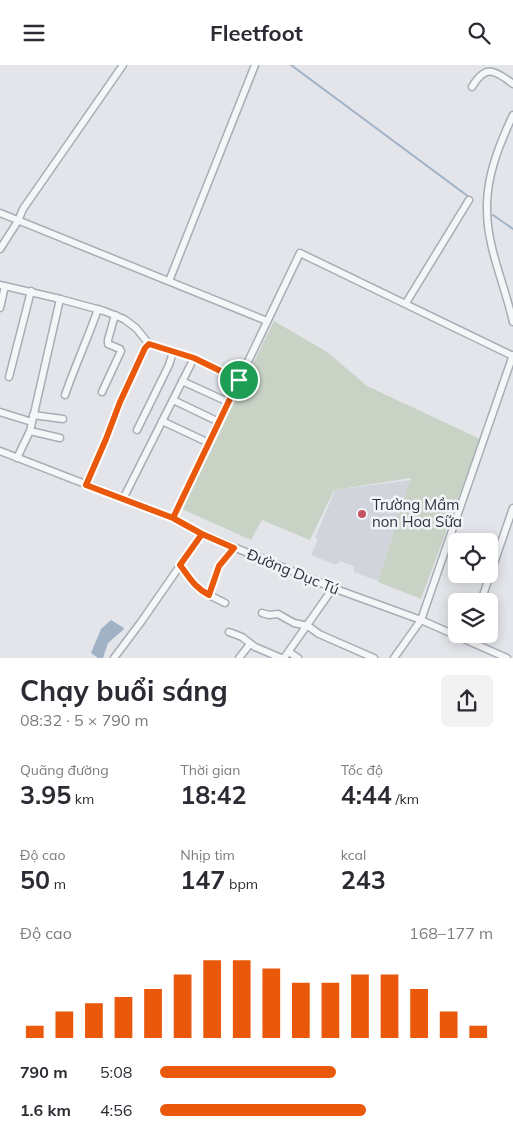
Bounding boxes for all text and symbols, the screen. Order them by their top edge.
icon: menu [20,19,48,47]
text: Fleetfoot [210,19,303,47]
icon: search [465,19,493,47]
pin [218,359,260,401]
icon: arrive [225,366,253,394]
place label: Trường Mầm non Hoa Sữa [372,495,462,531]
marker: Trường Mầm non Hoa Sữa [356,508,368,520]
map controls [448,533,498,643]
button: locate [448,533,498,583]
street label: Đường Dục Tú [244,544,342,599]
button: layers [448,593,498,643]
text: Chạy buổi sáng [20,673,228,708]
button: share [441,675,493,727]
text: 08:32 · 5 × 790 m [20,710,149,730]
text: Quãng đường [20,761,109,779]
text: Thời gian [180,761,240,779]
text: Tốc độ [341,761,383,779]
text: 3.95 [20,779,71,810]
text: 18:42 [180,779,247,810]
text: 4:44 [341,779,392,810]
text: km [71,790,94,808]
text: /km [392,790,419,808]
text: Độ cao [20,846,65,864]
text: Nhịp tim [180,846,235,864]
text: kcal [341,846,366,864]
text: 50 [20,864,50,895]
text: 147 [180,864,225,895]
text: 243 [341,864,386,895]
text: m [50,875,66,893]
text: bpm [225,875,258,893]
text: Độ cao [20,923,72,943]
text: 168–177 m [409,923,493,943]
text: 790 m [20,1062,68,1082]
text: 5:08 [100,1062,132,1082]
text: 1.6 km [20,1100,71,1120]
text: 4:56 [100,1100,132,1120]

